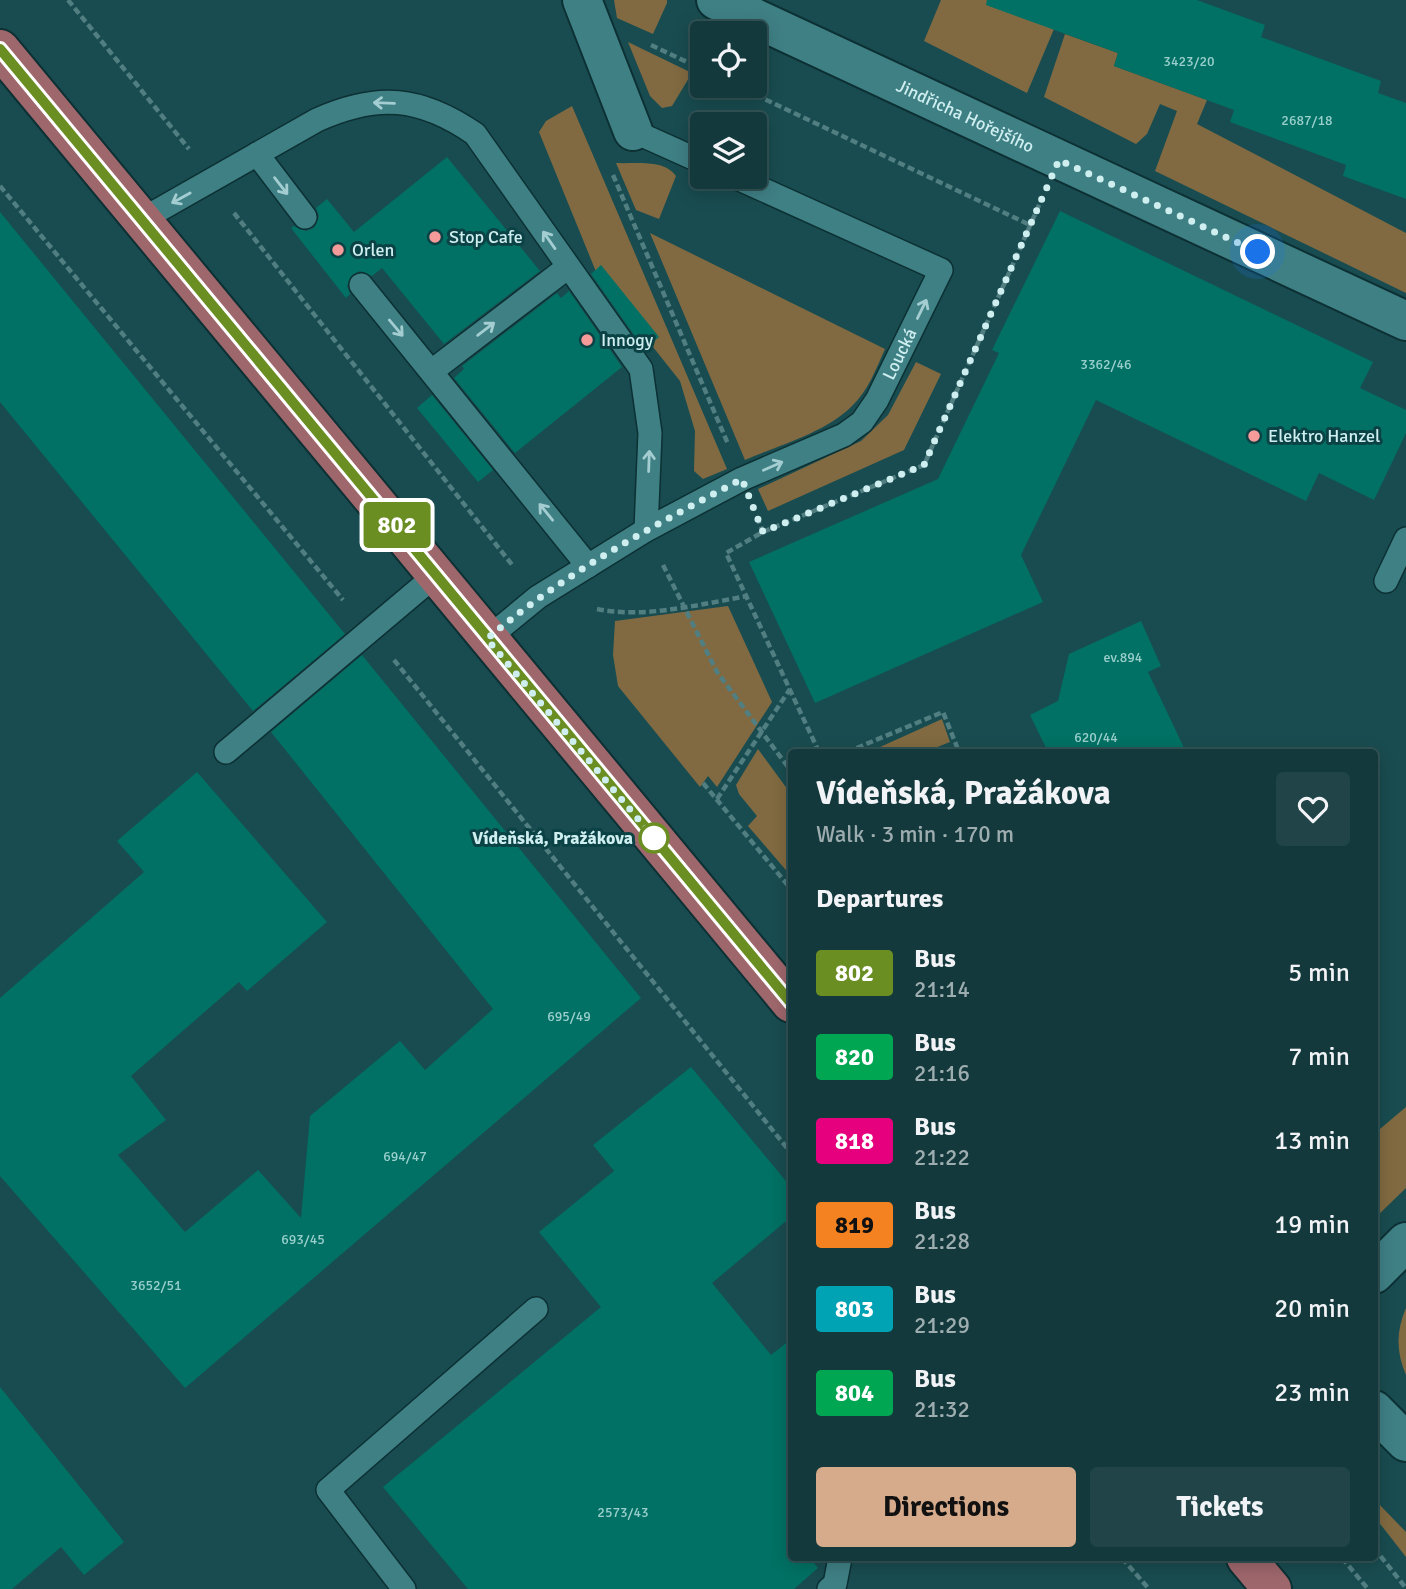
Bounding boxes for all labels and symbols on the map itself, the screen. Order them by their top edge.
house number: 3423/20 [1163,53,1215,70]
street label: Jindřicha Hořejšího [893,75,1038,157]
one-way arrow [373,97,396,110]
house number: 2687/18 [1281,112,1333,129]
one-way arrow [274,176,289,194]
one-way arrow [171,191,191,205]
place label: Stop Cafe [449,226,523,248]
marker: Stop Cafe [427,229,443,245]
one-way arrow [542,231,556,250]
your location [1240,234,1275,269]
place label: Orlen [352,239,394,261]
marker: Orlen [330,242,346,258]
one-way arrow [915,299,929,320]
one-way arrow [388,319,404,337]
one-way arrow [476,322,495,337]
street label: Loucká [878,325,922,383]
place label: Innogy [601,329,654,351]
marker: Innogy [579,332,595,348]
house number: 3362/46 [1080,356,1132,373]
place label: Elektro Hanzel [1268,425,1380,447]
marker: Elektro Hanzel [1246,428,1262,444]
one-way arrow [642,450,656,473]
one-way arrow [762,459,783,472]
line badge: 802 [357,502,437,548]
one-way arrow [538,504,553,522]
house number: ev.894 [1104,649,1143,666]
house number: 620/44 [1074,729,1118,746]
marker: Vídeňská, Pražákova [639,823,669,853]
place label: Vídeňská, Pražákova [472,827,633,849]
house number: 695/49 [547,1008,591,1025]
house number: 694/47 [383,1148,427,1165]
house number: 693/45 [281,1231,325,1248]
house number: 3652/51 [130,1277,182,1294]
house number: 2573/43 [597,1504,649,1521]

